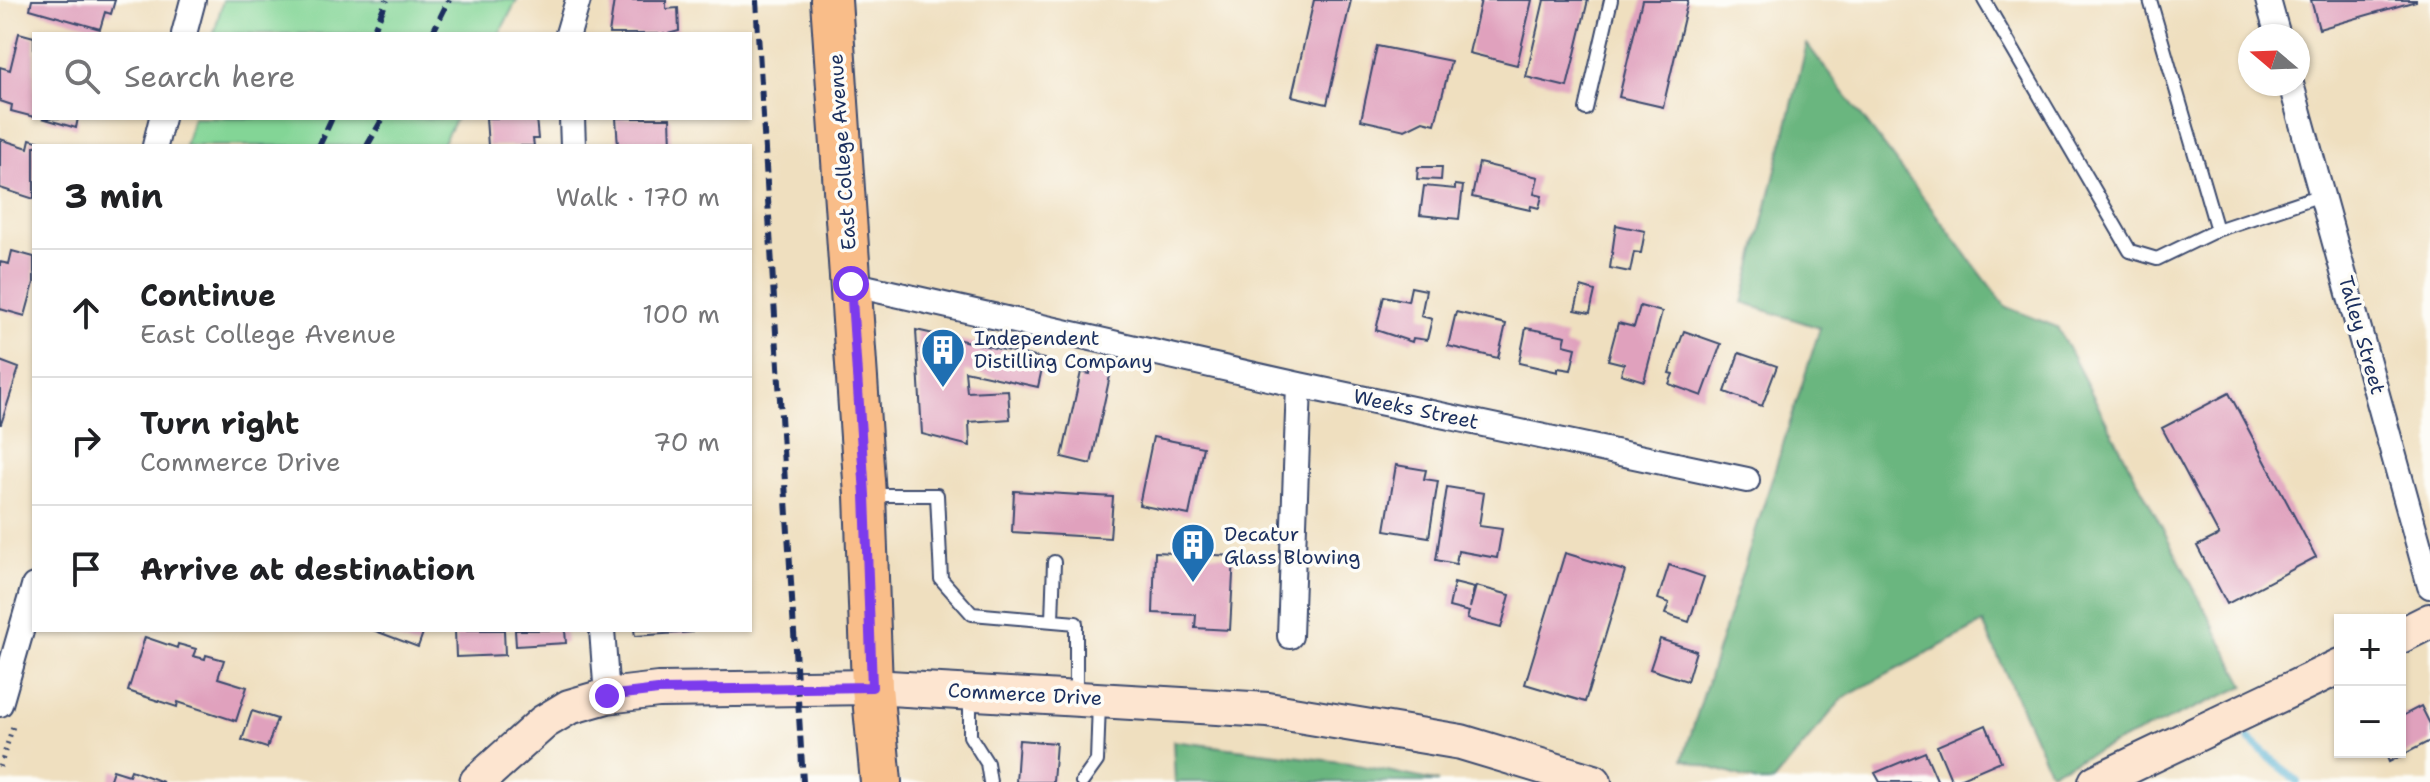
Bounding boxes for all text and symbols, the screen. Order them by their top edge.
north arrow [2238,24,2310,96]
search box [32,32,752,120]
street label: East College Avenue [822,53,862,251]
icon: search [60,54,104,98]
text: Search here [124,56,295,97]
text: 3 min [64,173,163,219]
text: Walk · 170 m [556,179,720,214]
route start [833,266,869,302]
street label: Talley Street [2333,273,2391,397]
text: Continue [140,275,276,316]
icon: ahead [64,291,108,335]
text: 100 m [642,296,720,331]
text: East College Avenue [140,316,396,351]
place label: Independent Distilling Company [974,325,1153,374]
building icon: Independent Distilling Company [919,326,967,389]
street label: Weeks Street [1351,383,1481,435]
text: Turn right [140,403,299,444]
icon: right [64,419,108,463]
text: 70 m [653,424,720,459]
text: Commerce Drive [140,444,341,479]
building icon: Decatur Glass Blowing [1169,521,1217,584]
place label: Decatur Glass Blowing [1224,521,1361,570]
icon: arrive [64,547,108,591]
text: Arrive at destination [140,549,475,590]
map controls [2334,614,2406,758]
button: + [2334,614,2406,686]
street label: Commerce Drive [947,677,1103,711]
route end [589,678,625,714]
button: − [2334,686,2406,758]

